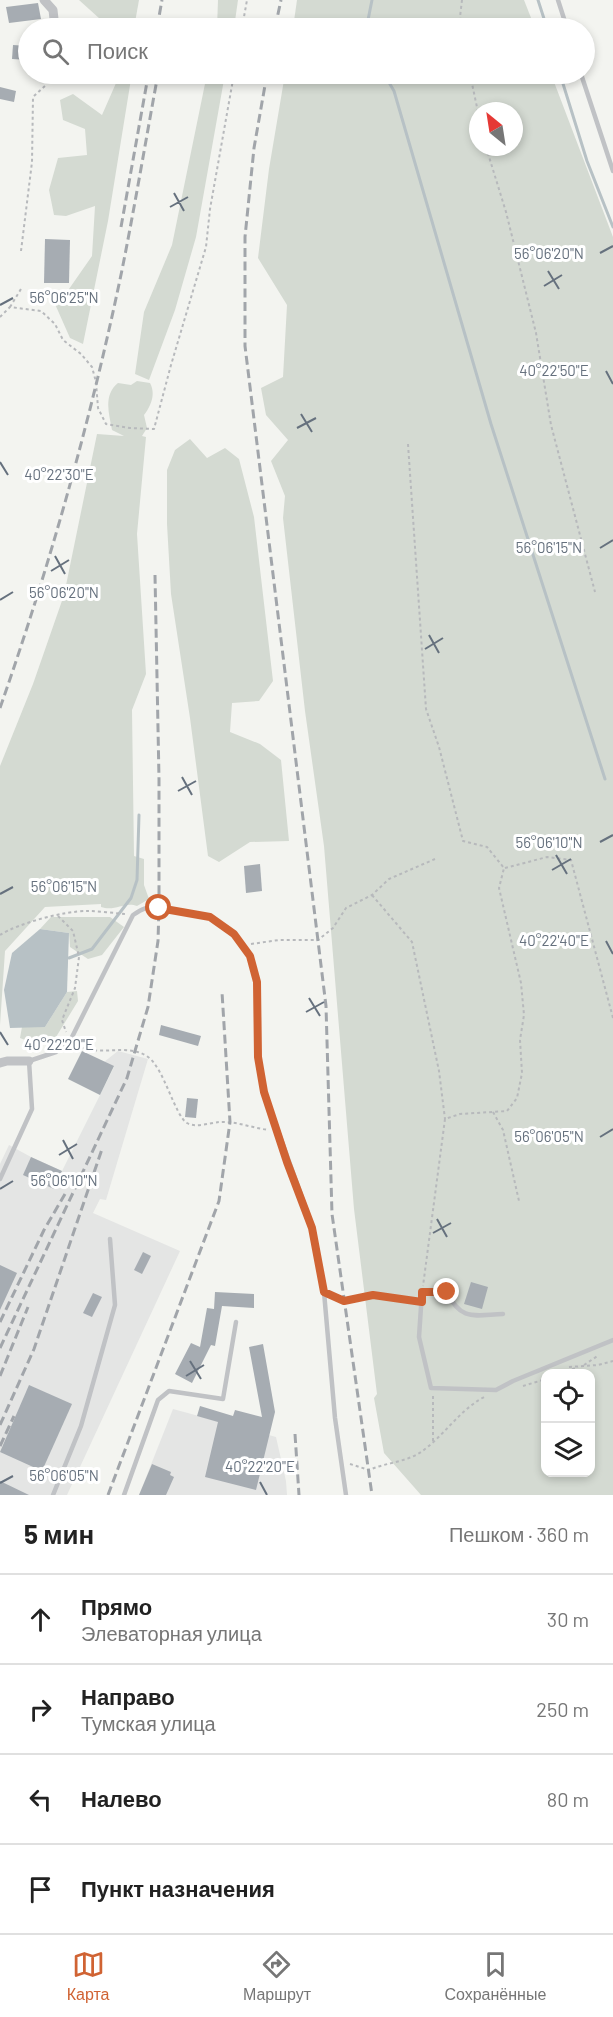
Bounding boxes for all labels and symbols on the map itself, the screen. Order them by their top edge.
north arrow [469,102,523,156]
text: 56°06'20"N [514,244,584,262]
text: 56°06'25"N [29,288,99,306]
text: 40°22'50"E [519,361,589,379]
text: 40°22'30"E [24,465,94,483]
text: 56°06'15"N [516,538,582,556]
text: 56°06'20"N [29,583,99,601]
text: 56°06'10"N [515,833,583,851]
text: 56°06'15"N [31,877,97,895]
route start [145,894,171,920]
text: 40°22'40"E [519,931,589,949]
text: 40°22'20"E [24,1035,94,1053]
text: 56°06'05"N [514,1127,584,1145]
text: 56°06'10"N [30,1171,98,1189]
route end [433,1278,459,1304]
text: 40°22'20"E [225,1457,295,1475]
text: 56°06'05"N [29,1466,99,1484]

